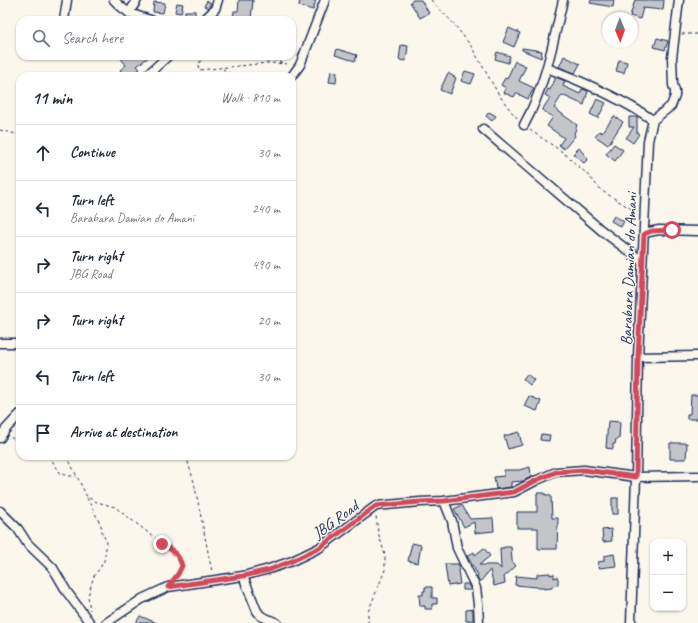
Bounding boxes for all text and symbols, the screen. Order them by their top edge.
north arrow [602,12,638,48]
search box [16,16,296,60]
icon: search [30,27,52,49]
text: Search here [62,29,123,48]
text: 11 min [32,88,72,109]
text: Walk · 810 m [221,90,280,106]
icon: ahead [32,142,54,164]
text: Continue [70,143,115,162]
text: 30 m [258,145,280,161]
street label: Barabara Damian do Amani [616,190,642,346]
text: Turn left [70,191,113,210]
icon: left [32,198,54,220]
text: 240 m [252,201,280,217]
text: Barabara Damian do Amani [70,210,194,226]
route start [663,221,681,239]
text: Turn right [70,247,123,266]
icon: right [32,254,54,276]
text: 490 m [252,257,280,273]
text: JBG Road [70,266,112,282]
icon: right [32,310,54,332]
text: Turn right [70,311,123,330]
text: 20 m [258,313,280,329]
icon: left [32,366,54,388]
text: Turn left [70,367,113,386]
text: 30 m [258,369,280,385]
icon: arrive [32,422,54,444]
text: Arrive at destination [70,423,177,442]
street label: JBG Road [308,495,365,544]
route end [153,535,171,553]
map controls [650,539,686,611]
button: + [650,539,686,575]
button: − [650,575,686,611]

